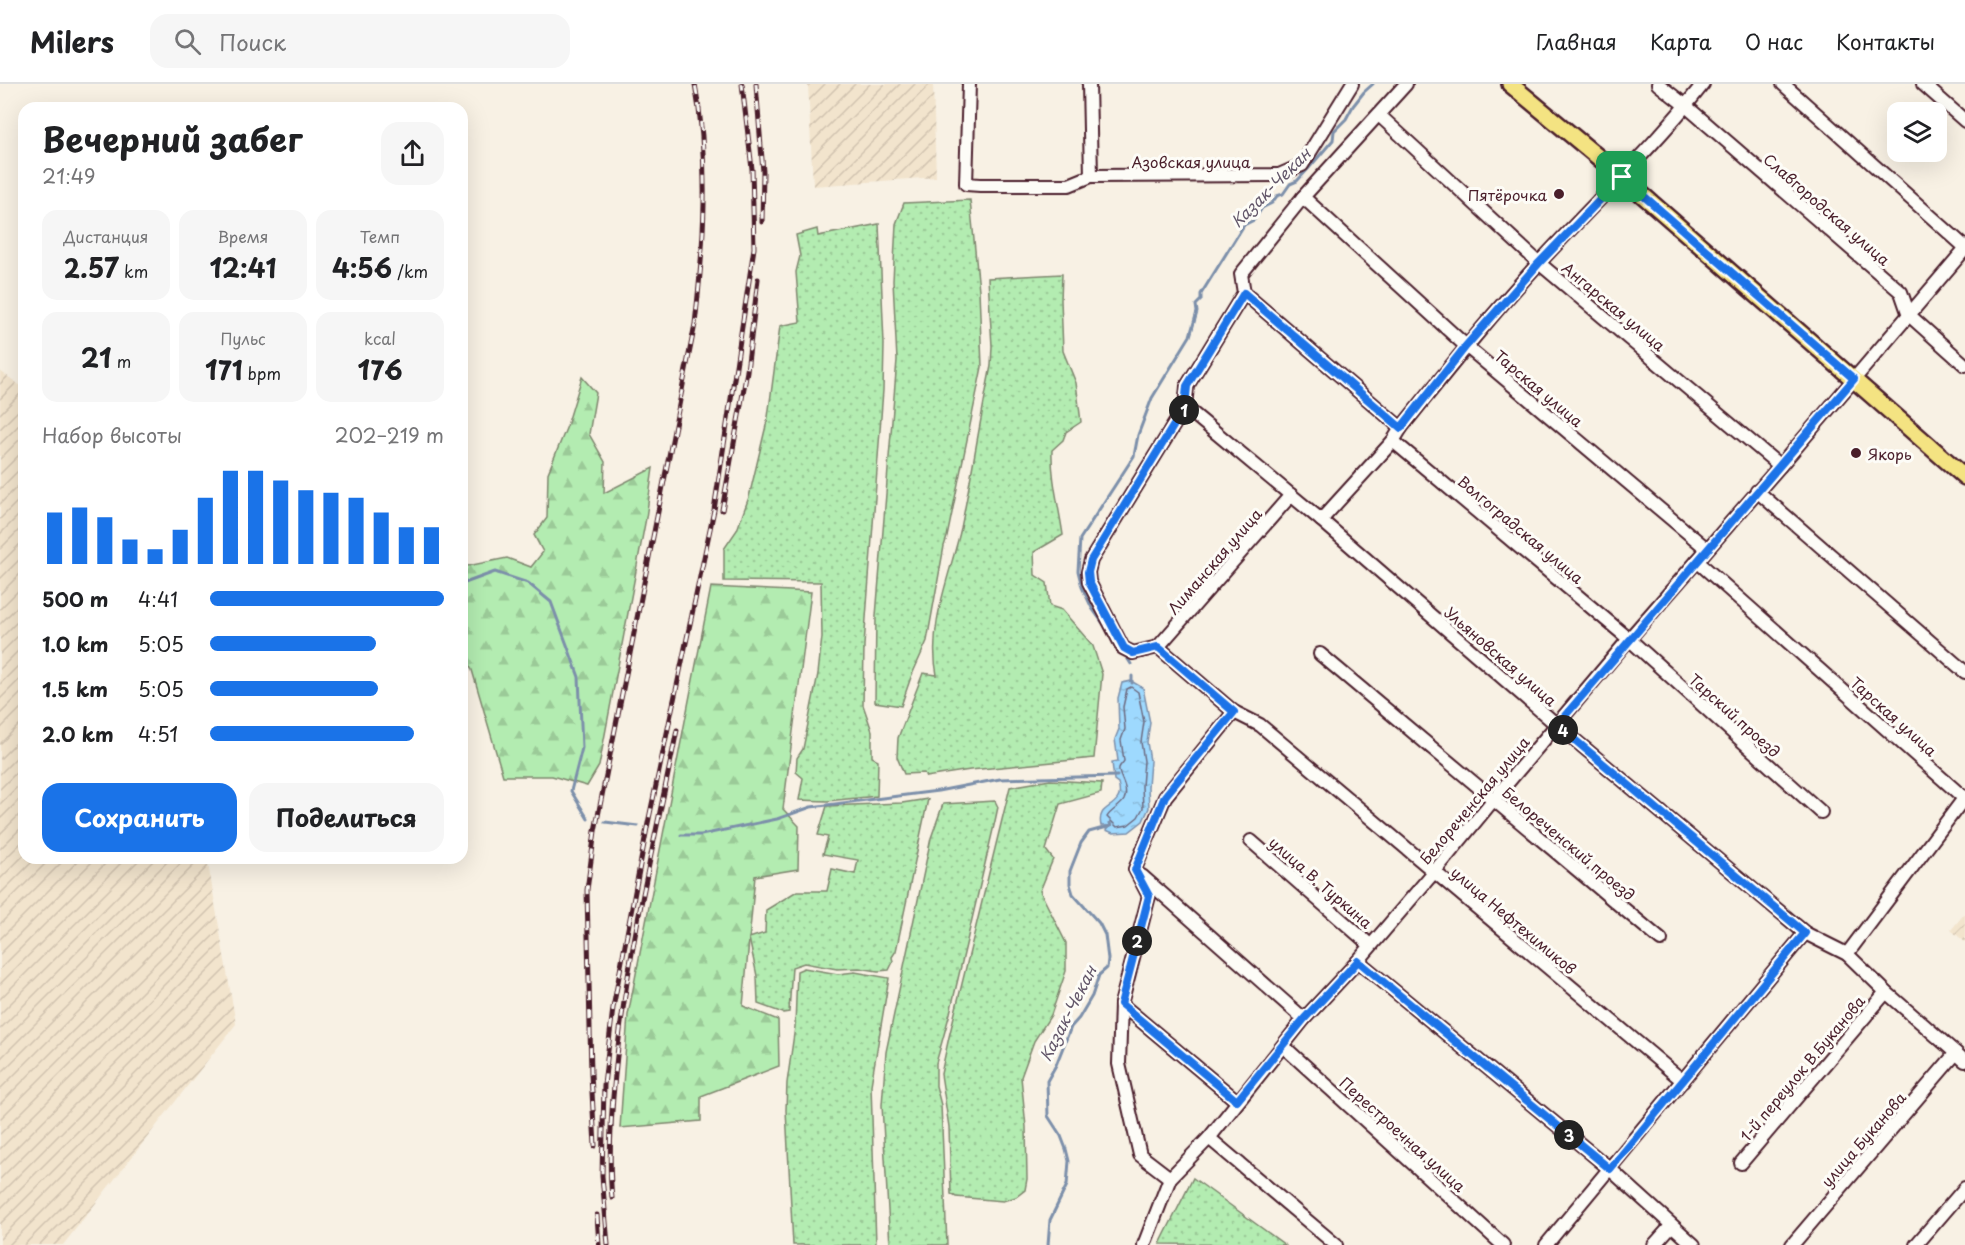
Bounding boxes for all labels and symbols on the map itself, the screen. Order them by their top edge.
water label: Казак-Чекан [1225,141,1316,232]
street label: Славгородская улица [1759,147,1896,271]
street label: Азовская улица [1132,150,1251,173]
pin [1596,151,1647,202]
place label: Пятёрочка [1468,183,1548,206]
marker: Пятёрочка [1552,187,1566,201]
street label: Ангарская улица [1557,256,1671,356]
street label: Тарская улица [1490,344,1589,432]
pin: 1 [1169,395,1199,425]
place label: Якорь [1868,442,1912,465]
marker: Якорь [1849,446,1863,460]
street label: Волгоградская улица [1453,469,1589,589]
street label: Лиманская улица [1161,502,1267,619]
street label: Ульяновская улица [1440,601,1563,712]
street label: Тарский проезд [1684,668,1786,762]
street label: Тарская улица [1846,671,1943,762]
pin: 4 [1548,715,1578,745]
street label: Белореченская улица [1414,731,1535,869]
street label: Белореченский проезд [1498,780,1640,906]
street label: улица В. Туркина [1264,831,1378,934]
street label: улица Нефтехимиков [1446,861,1582,980]
pin: 2 [1122,926,1152,956]
water label: Казак-Чекан [1033,960,1102,1065]
street label: 1-й переулок В.Буканова [1734,990,1870,1146]
street label: Перестроечная улица [1335,1071,1471,1197]
street label: улица Буканова [1815,1086,1911,1192]
pin: 3 [1554,1120,1584,1150]

